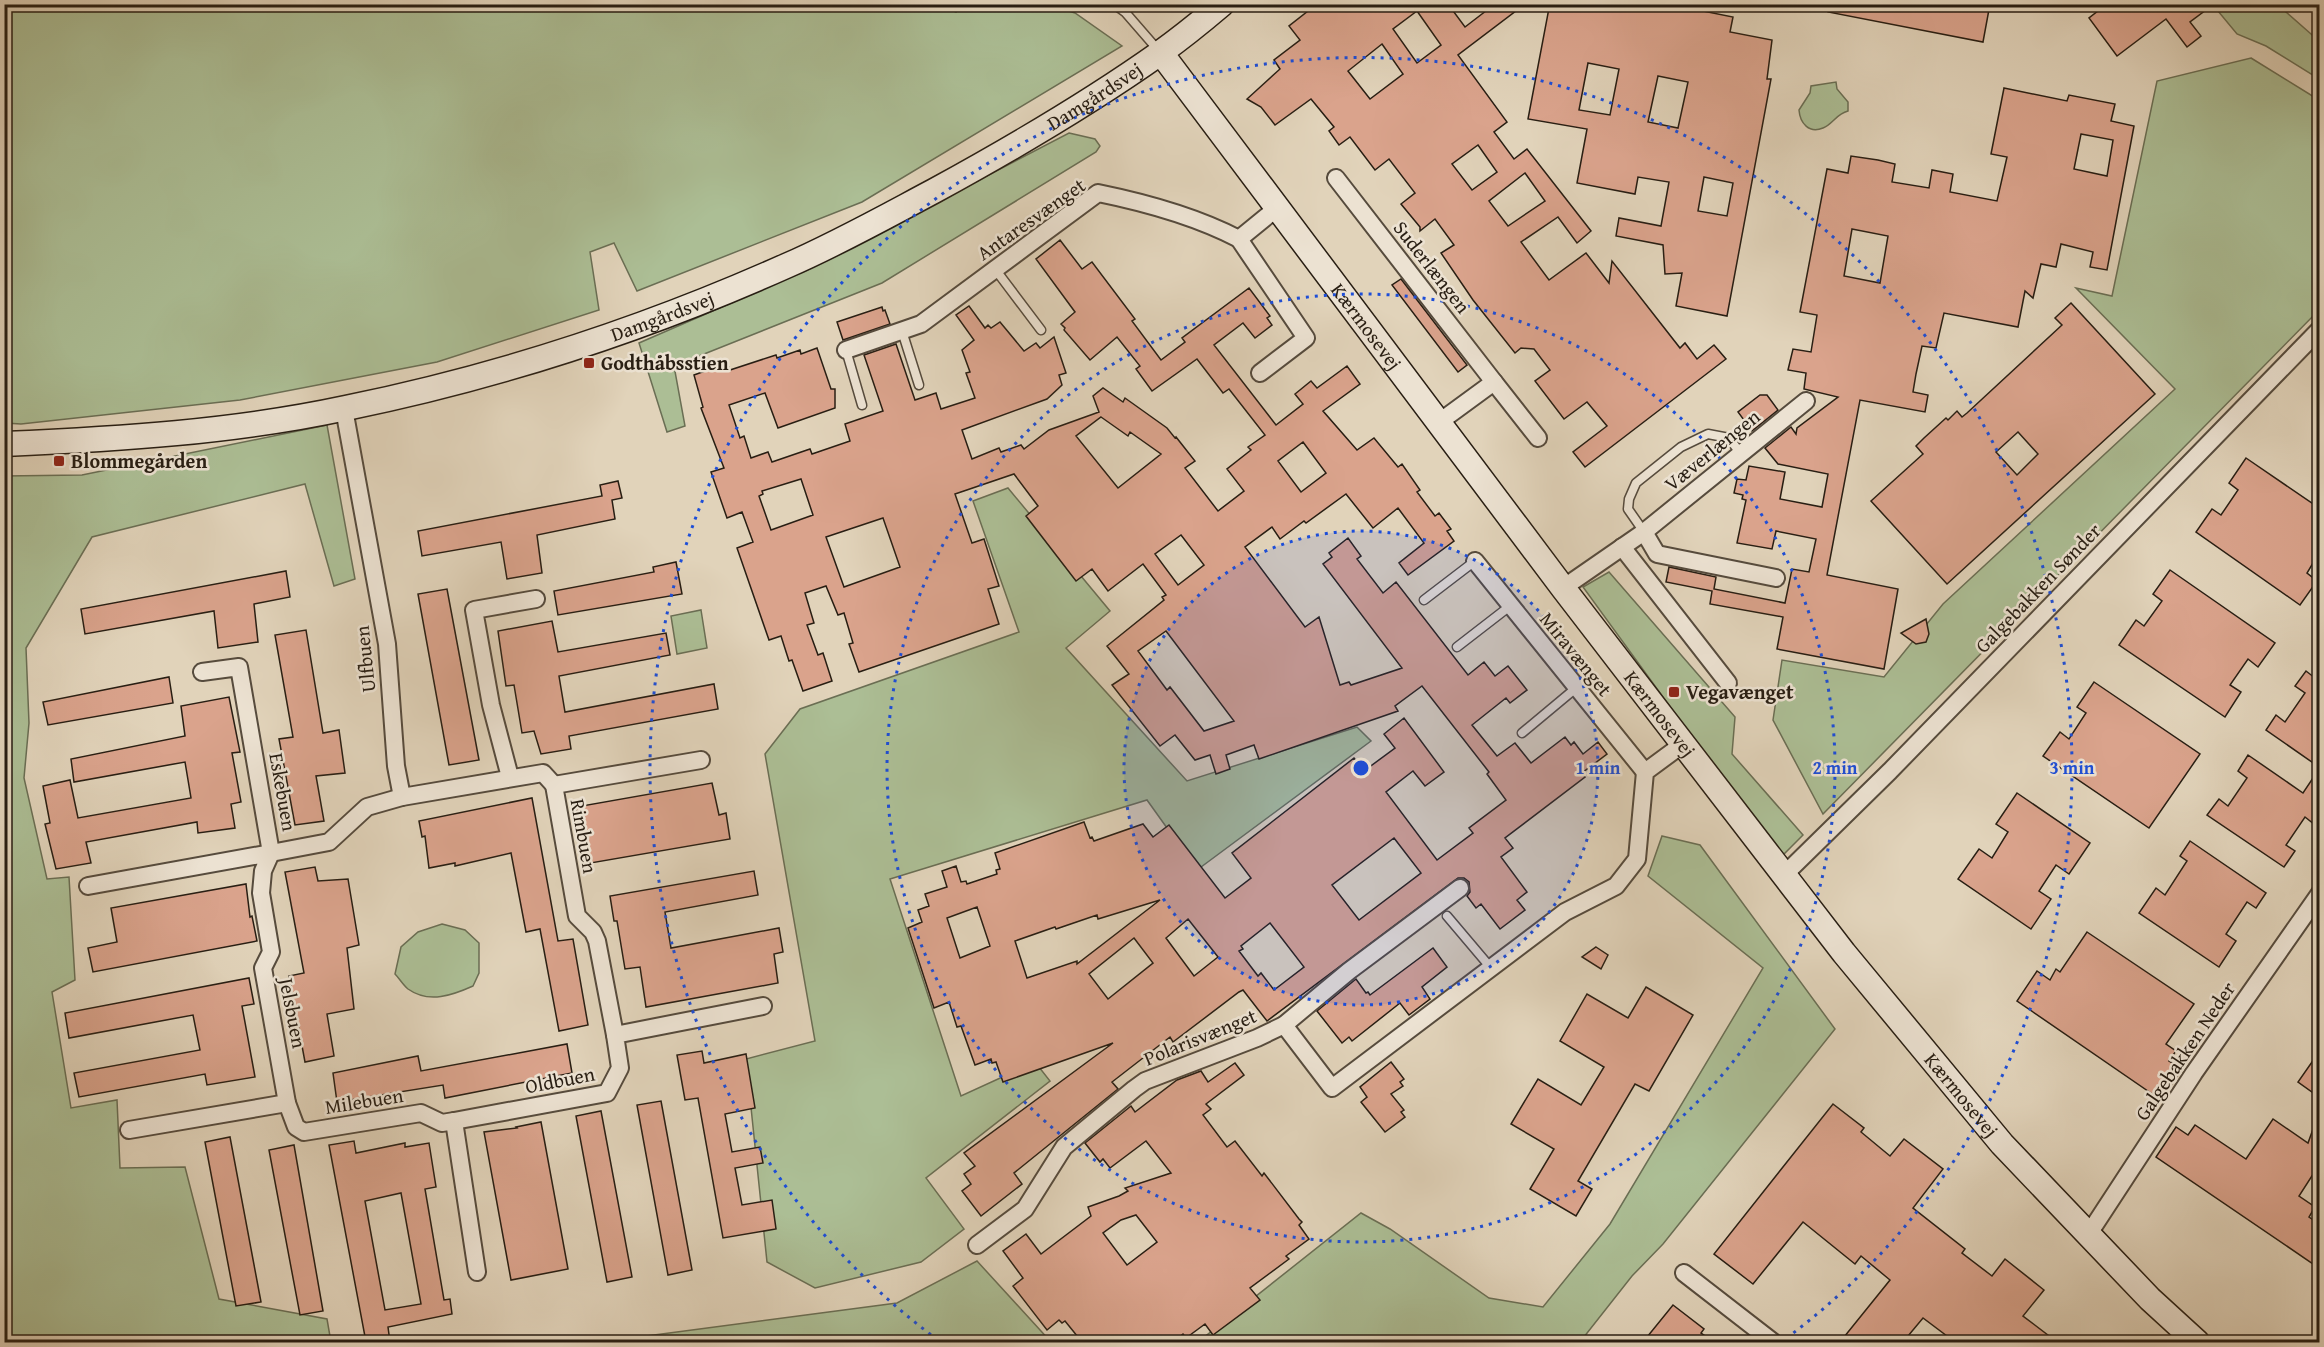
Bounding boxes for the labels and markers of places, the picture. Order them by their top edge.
place label: Godthåbsstien [601,348,729,377]
marker: Godthåbsstien [582,356,596,370]
place label: Blommegården [71,446,207,475]
marker: Blommegården [52,454,66,468]
place label: Vegavænget [1686,677,1794,706]
marker: Vegavænget [1667,685,1681,699]
centre of rings [1351,758,1371,778]

